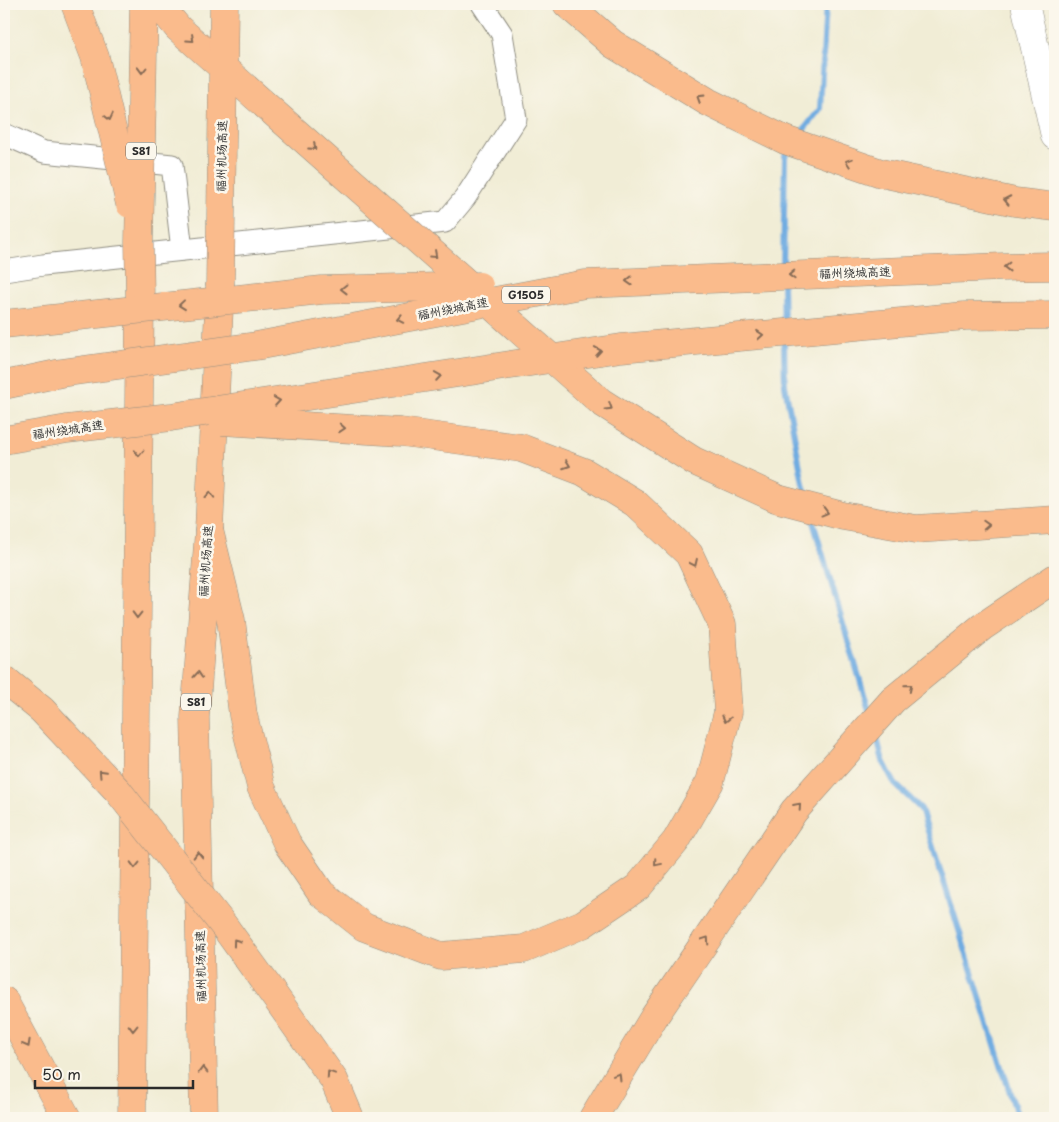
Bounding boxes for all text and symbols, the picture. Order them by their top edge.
one-way arrow [186,33,195,42]
one-way arrow [137,66,147,74]
one-way arrow [697,95,706,104]
one-way arrow [103,113,114,122]
street label: 福州机场高速 [211,120,231,192]
one-way arrow [307,141,316,150]
road number: S81 [126,142,156,160]
one-way arrow [845,158,854,168]
one-way arrow [1003,195,1011,206]
one-way arrow [429,249,438,258]
street label: 福州绕城高速 [819,262,891,282]
one-way arrow [1002,262,1010,272]
one-way arrow [787,270,795,280]
one-way arrow [625,276,633,287]
one-way arrow [340,284,348,294]
road number: G1505 [502,286,550,304]
street label: 福州绕城高速 [416,292,490,324]
one-way arrow [178,299,186,310]
one-way arrow [396,313,405,324]
one-way arrow [756,330,764,341]
one-way arrow [594,347,603,357]
one-way arrow [433,372,442,382]
one-way arrow [273,396,281,407]
one-way arrow [604,401,613,411]
street label: 福州绕城高速 [31,415,105,443]
one-way arrow [338,423,346,434]
one-way arrow [134,450,144,457]
one-way arrow [562,459,571,469]
one-way arrow [205,491,216,499]
one-way arrow [821,506,830,517]
one-way arrow [982,520,990,531]
street label: 福州机场高速 [194,524,216,597]
one-way arrow [687,558,698,567]
one-way arrow [132,612,142,620]
one-way arrow [192,670,203,678]
one-way arrow [903,685,912,693]
road number: S81 [181,694,211,710]
one-way arrow [721,714,732,723]
one-way arrow [99,770,108,779]
one-way arrow [793,803,801,812]
one-way arrow [193,850,203,858]
one-way arrow [654,858,663,867]
one-way arrow [129,862,140,870]
street label: 福州机场高速 [190,930,210,1002]
one-way arrow [700,936,710,945]
one-way arrow [233,939,241,948]
one-way arrow [128,1024,138,1032]
one-way arrow [21,1038,31,1047]
scale bar [35,1057,192,1089]
text: 50 m [42,1062,81,1085]
one-way arrow [198,1065,208,1073]
one-way arrow [326,1070,336,1079]
one-way arrow [612,1073,622,1082]

